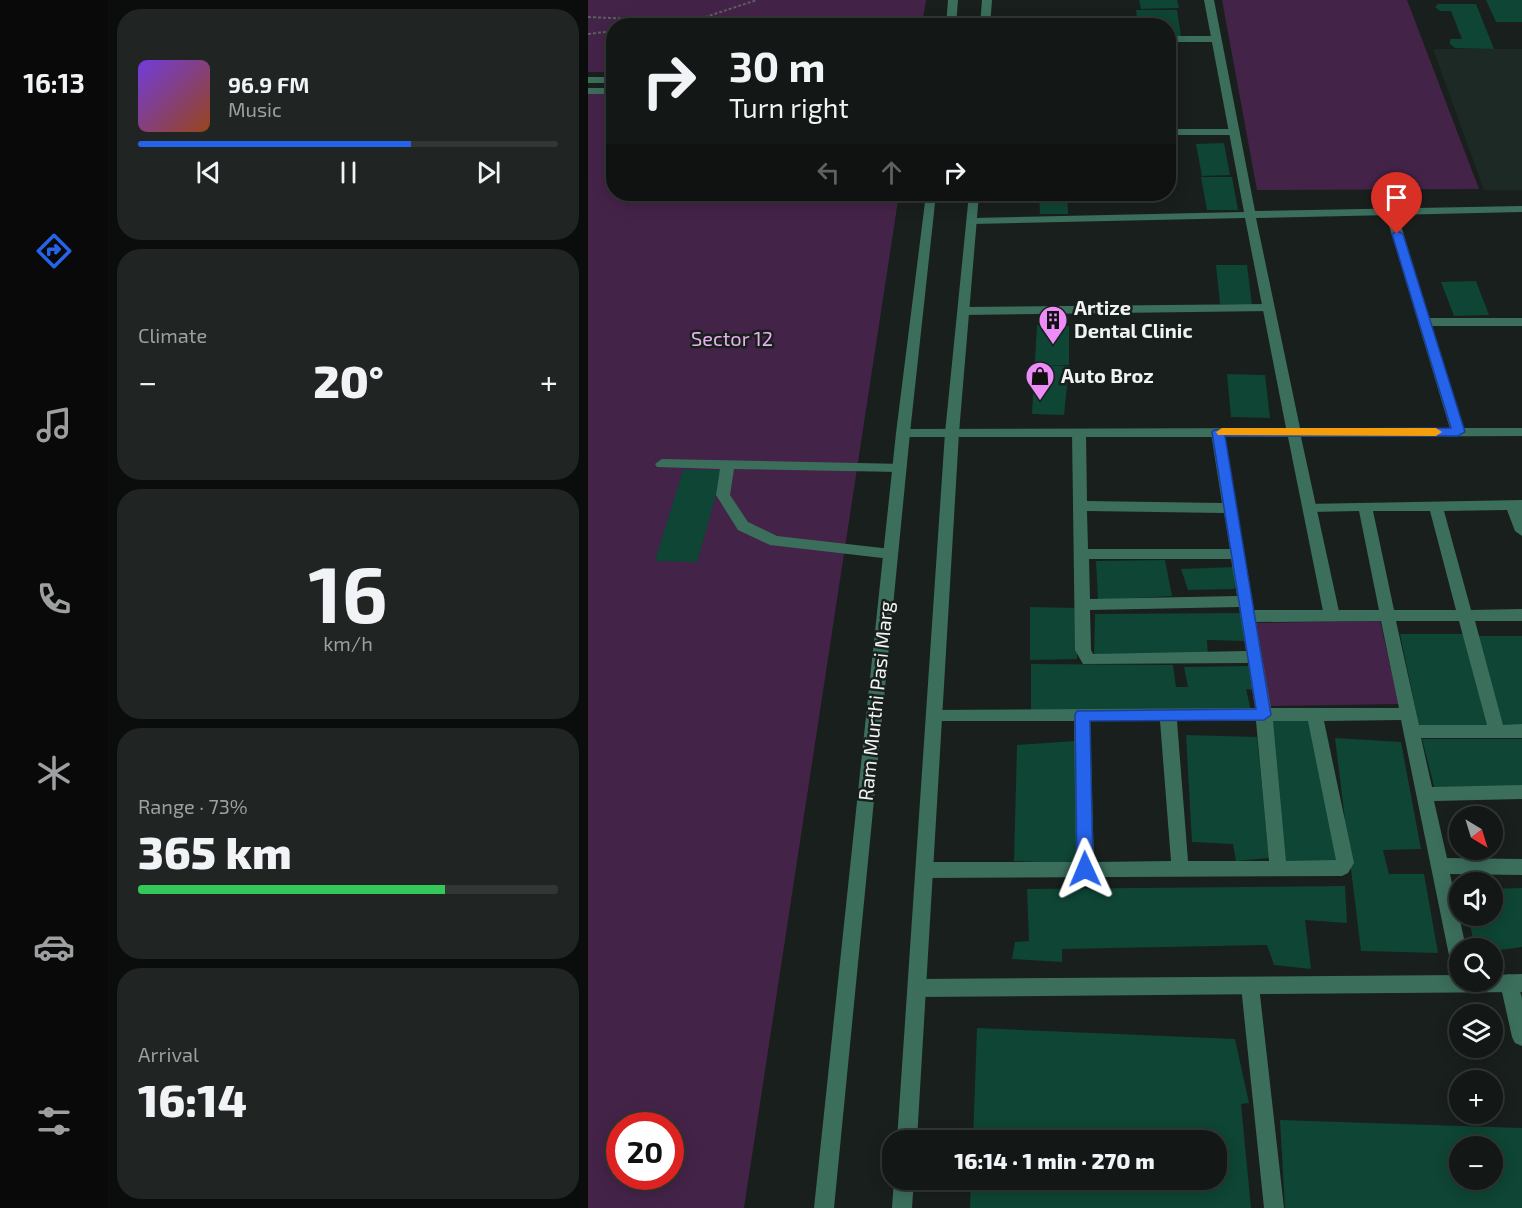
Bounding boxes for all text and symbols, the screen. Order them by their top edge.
text: 30 m [729,40,825,90]
icon: right [630,42,708,120]
text: 16:13 [23,66,85,98]
text: 96.9 FM [228,71,309,97]
text: Turn right [729,91,849,123]
text: Music [228,97,282,121]
icon: previous [192,156,225,189]
icon: pause [332,156,365,189]
icon: next [472,156,505,189]
icon: left [812,156,845,189]
icon: ahead [875,156,908,189]
icon: right [938,156,971,189]
pin [1371,172,1422,234]
icon: arrive [1380,181,1413,214]
icon: directions [33,230,75,272]
place label: Artize Dental Clinic [1074,295,1193,342]
building icon: Artize Dental Clinic [1037,304,1069,346]
text: Climate [138,323,207,347]
park label: Sector 12 [691,326,773,350]
text: 20° [313,353,384,407]
shop icon: Auto Broz [1024,360,1056,402]
text: − [138,361,157,401]
text: + [540,361,558,401]
place label: Auto Broz [1061,363,1154,387]
icon: music [33,404,75,446]
text: 16 [308,545,388,639]
icon: phone [33,578,75,620]
street label: Ram Murthi Pasi Marg [853,600,897,802]
text: km/h [323,631,373,655]
icon: climate [33,752,75,794]
text: Range · 73% [138,794,248,818]
north arrow [1449,806,1503,860]
map controls [1449,806,1503,1190]
text: 365 km [138,824,292,878]
position arrow [1053,837,1117,901]
button: sound [1449,872,1503,926]
icon: car [33,926,75,968]
button: search [1449,938,1503,992]
button: layers [1449,1004,1503,1058]
text: Arrival [138,1042,199,1066]
button: + [1449,1070,1503,1124]
text: 16:14 [138,1072,247,1126]
icon: filters [33,1100,75,1142]
speed limit sign: 20 [606,1112,684,1190]
button: − [1449,1136,1503,1190]
text: 16:14 · 1 min · 270 m [954,1147,1155,1173]

